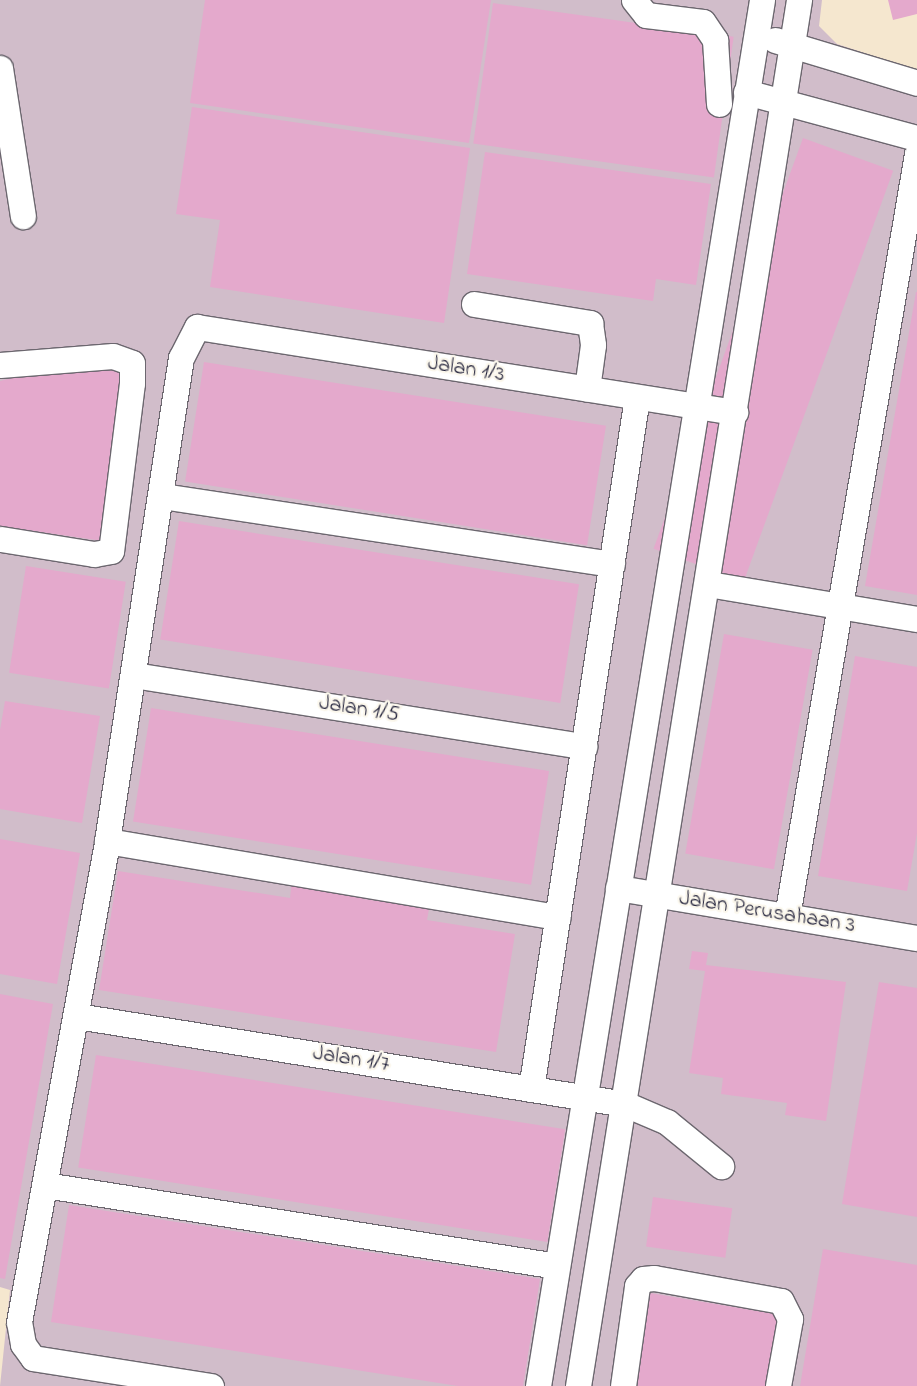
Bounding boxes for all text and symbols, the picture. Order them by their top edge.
street label: Jalan 1/3 [426,351,506,389]
street label: Jalan 1/5 [317,691,401,729]
street label: Jalan Perusahaan 3 [677,886,857,940]
street label: Jalan 1/7 [311,1041,391,1079]

